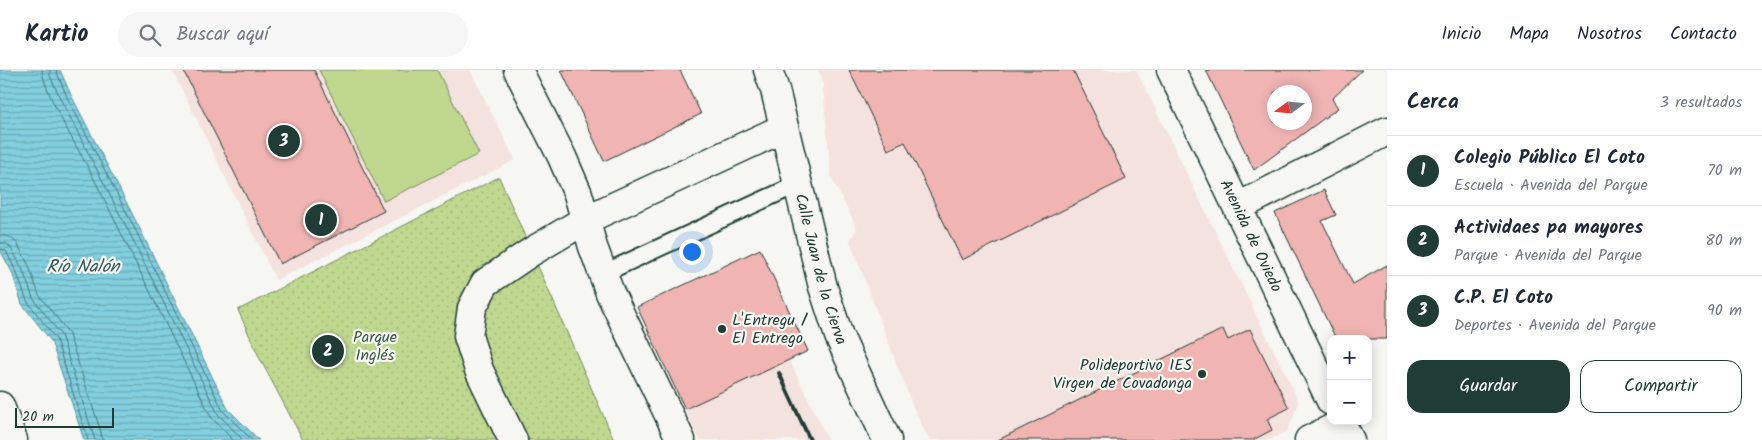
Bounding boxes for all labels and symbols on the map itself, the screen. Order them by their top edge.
north arrow [1267,85,1312,130]
pin: 3 [268,122,300,160]
street label: Avenida de Oviedo [1213,175,1289,296]
street label: Calle Juan de la Cierva [788,191,854,349]
pin: 1 [305,201,337,239]
your location [679,239,705,265]
water label: Río Nalón [47,253,121,282]
place label: L'Entregu / El Entrego [732,308,808,351]
marker: L'Entregu / El Entrego [716,323,728,335]
park label: Parque Inglés [353,325,397,368]
pin: 2 [312,332,344,370]
place label: Polideportivo IES Virgen de Covadonga [1053,353,1192,396]
marker: Polideportivo IES Virgen de Covadonga [1196,368,1208,380]
scale bar [15,405,114,428]

